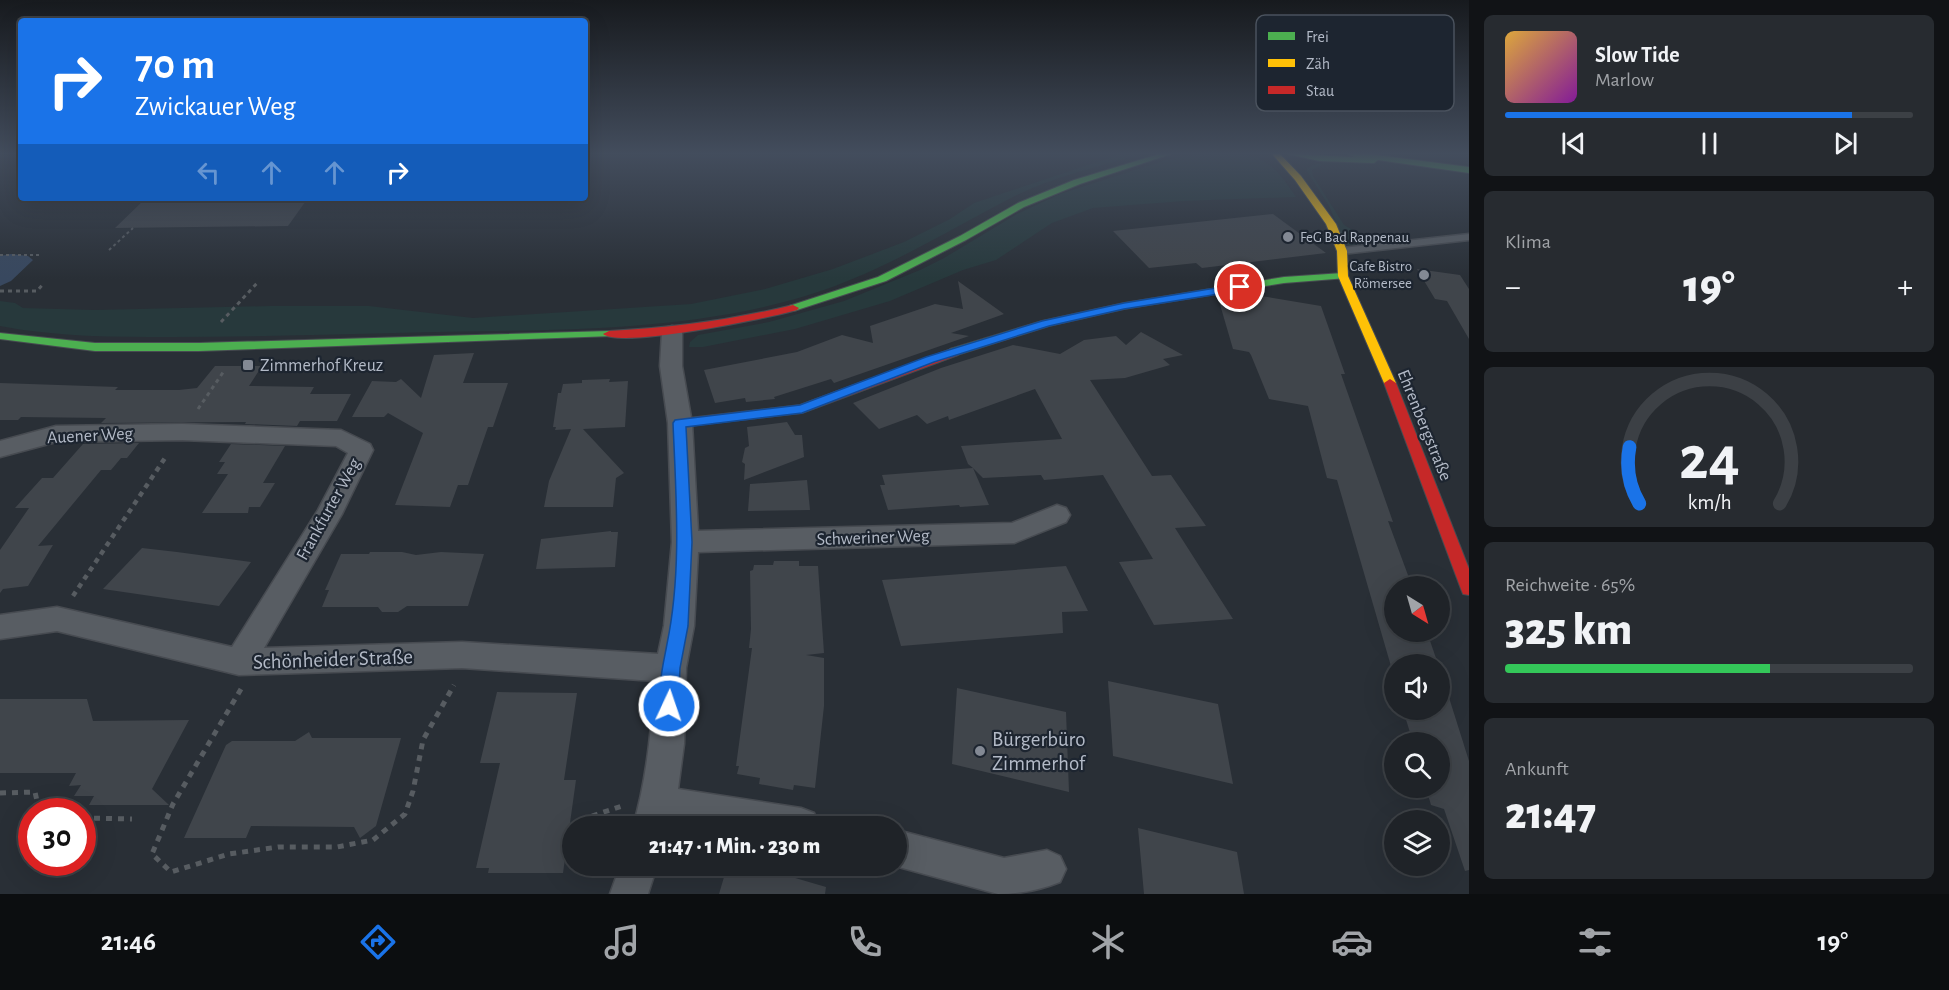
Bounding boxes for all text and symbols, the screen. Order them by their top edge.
legend [1256,15,1454,111]
text: Frei [1306,29,1329,45]
icon: right [36,42,114,120]
text: 70 m [135,44,215,86]
text: Slow Tide [1595,44,1680,66]
text: Zäh [1306,56,1330,72]
text: Marlow [1595,70,1654,90]
text: Stau [1306,83,1334,99]
text: Zwickauer Weg [135,93,296,120]
icon: previous [1557,127,1590,160]
icon: pause [1693,127,1726,160]
icon: next [1829,127,1862,160]
icon: left [192,156,225,189]
icon: ahead [255,156,288,189]
icon: ahead [318,156,351,189]
icon: right [381,156,414,189]
marker: FeG Bad Rappenau [1281,230,1295,244]
place label: FeG Bad Rappenau [1300,230,1409,245]
text: Klima [1505,232,1551,252]
place label: Cafe Bistro Römersee [1350,259,1412,291]
pin [1214,261,1265,312]
text: 19° [1683,265,1735,310]
marker: Cafe Bistro Römersee [1417,268,1431,282]
icon: arrive [1223,270,1256,303]
text: − [1505,271,1521,304]
text: + [1897,271,1913,304]
place label: Zimmerhof Kreuz [260,357,383,375]
marker: Zimmerhof Kreuz [241,358,255,372]
street label: Ehrenbergstraße [1394,367,1455,483]
street label: Auener Weg [47,425,134,447]
text: 24 [1679,428,1739,490]
street label: Frankfurter Weg [294,455,364,563]
text: km/h [1687,492,1731,513]
street label: Schweriner Weg [816,527,930,549]
text: Reichweite · 65% [1505,575,1635,595]
north arrow [1384,576,1450,642]
map controls [1384,576,1450,876]
text: 325 km [1505,608,1632,653]
street label: Schönheider Straße [253,646,413,673]
button: sound [1384,654,1450,720]
position arrow [637,674,701,738]
place label: Bürgerbüro Zimmerhof [992,729,1087,774]
button: search [1384,732,1450,798]
marker: Bürgerbüro Zimmerhof [973,744,987,758]
text: Ankunft [1505,759,1569,779]
text: 21:47 [1505,792,1596,837]
speed limit sign: 30 [18,798,96,876]
button: layers [1384,810,1450,876]
text: 21:47 · 1 Min. · 230 m [649,835,820,857]
icon: directions [357,921,399,963]
icon: music [601,921,643,963]
icon: phone [844,921,886,963]
icon: climate [1087,921,1129,963]
icon: car [1331,921,1373,963]
icon: filters [1574,921,1616,963]
text: 21:46 [101,928,156,955]
text: 19° [1818,928,1848,955]

